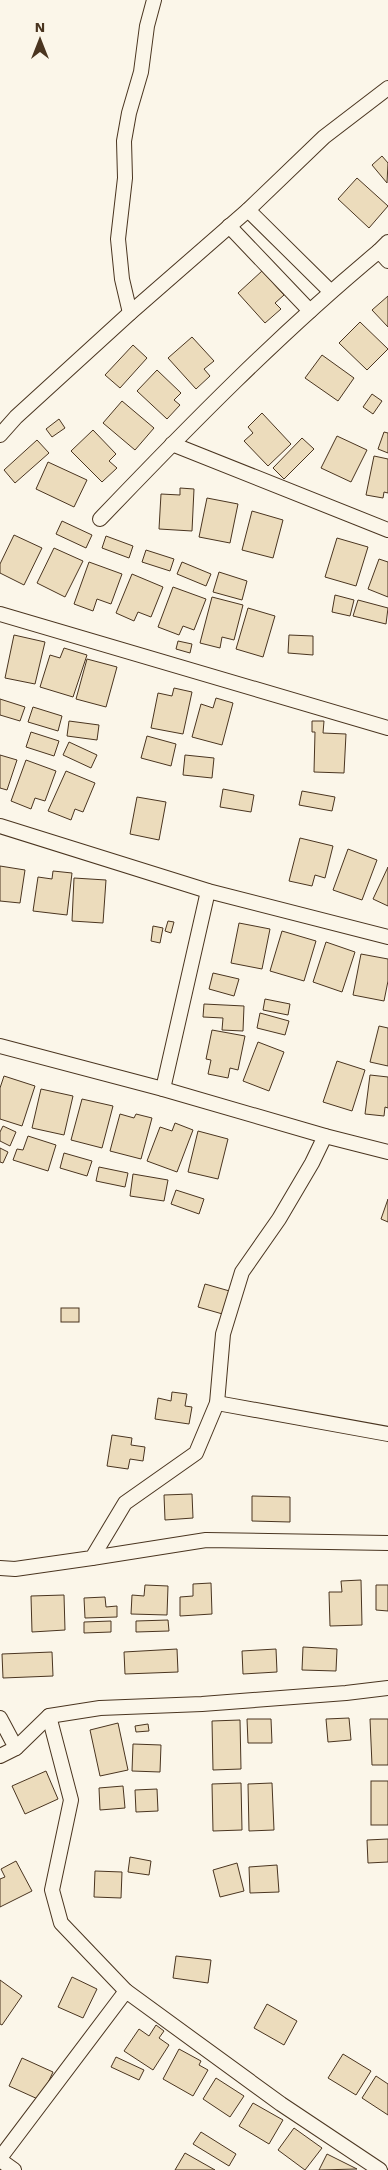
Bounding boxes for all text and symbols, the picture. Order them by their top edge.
north arrow [15,15,65,65]
text: N [35,19,45,35]

